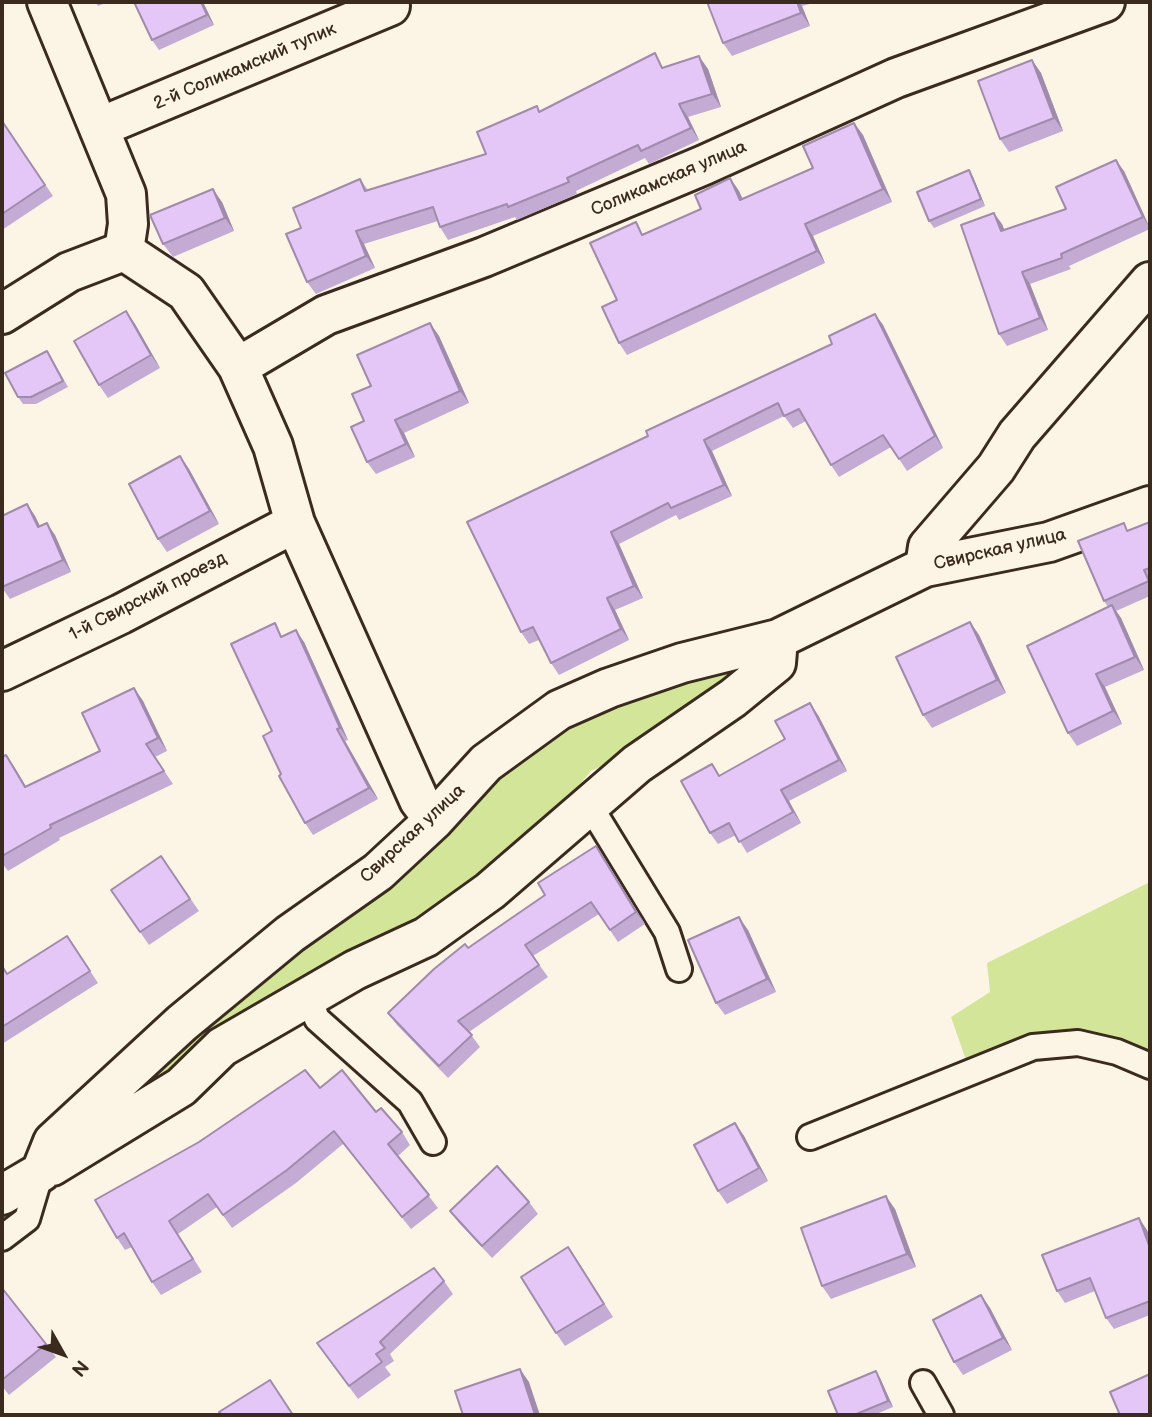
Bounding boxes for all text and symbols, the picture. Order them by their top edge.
street label: 2-й Соликамский тупик [151,19,339,115]
street label: Соликамская улица [588,136,750,222]
street label: Свирская улица [932,524,1068,576]
street label: 1-й Свирский проезд [66,548,230,646]
street label: Свирская улица [356,780,470,888]
north arrow [28,1319,98,1389]
text: N [66,1355,93,1381]

